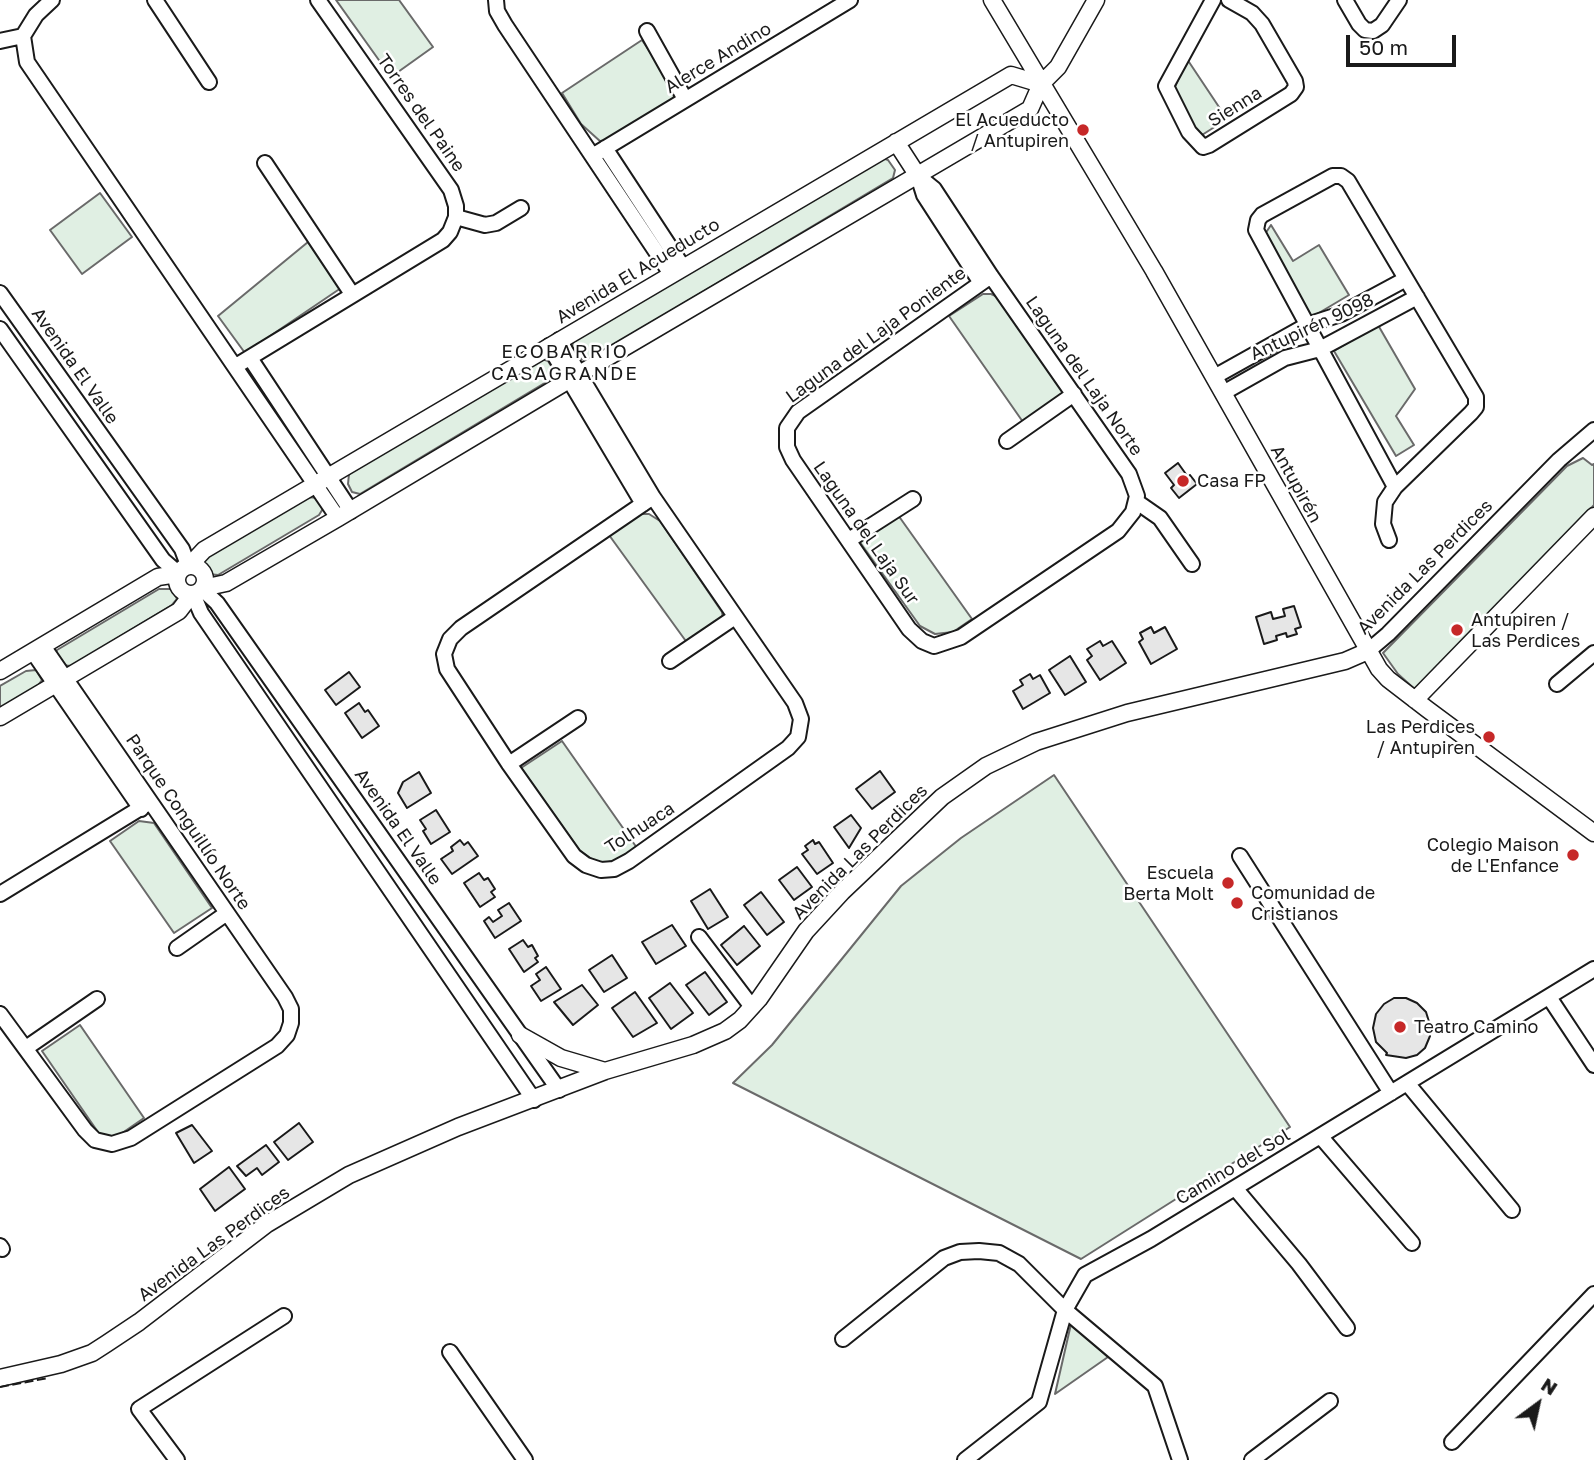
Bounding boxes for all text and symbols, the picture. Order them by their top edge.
street label: Alerce Andino [661,18,775,98]
scale bar [1349,21,1459,65]
text: 50 m [1359,34,1408,60]
street label: Torres del Paine [372,50,470,176]
street label: Sienna [1204,82,1266,132]
place label: El Acueducto / Antupiren [955,109,1069,152]
marker: El Acueducto / Antupiren [1075,122,1091,138]
street label: Avenida El Acueducto [552,214,724,328]
street label: Laguna del Laja Poniente [782,262,970,408]
street label: Antupirén 9098 [1247,289,1377,365]
street label: Laguna del Laja Norte [1021,292,1147,460]
street label: Avenida El Valle [27,304,123,428]
district label: ECOBARRIO CASAGRANDE [492,341,638,385]
street label: Antupirén [1266,441,1326,527]
street label: Laguna del Laja Sur [809,457,923,609]
place label: Casa FP [1197,470,1266,492]
marker: Casa FP [1175,473,1191,489]
street label: Avenida Las Perdices [1353,495,1497,639]
place label: Antupiren / Las Perdices [1471,609,1580,652]
marker: Antupiren / Las Perdices [1449,622,1465,638]
place label: Las Perdices / Antupiren [1366,716,1475,758]
marker: Las Perdices / Antupiren [1481,729,1497,745]
street label: Parque Conguillío Norte [121,730,255,914]
street label: Avenida El Valle [350,765,446,889]
street label: Avenida Las Perdices [788,780,932,924]
street label: Tolhuaca [601,798,679,858]
place label: Colegio Maison de L'Enfance [1427,834,1559,876]
marker: Colegio Maison de L'Enfance [1565,847,1581,863]
place label: Escuela Berta Molt [1123,862,1214,904]
marker: Escuela Berta Molt [1220,875,1236,891]
place label: Comunidad de Cristianos [1251,882,1375,924]
marker: Comunidad de Cristianos [1229,895,1245,911]
place label: Teatro Camino [1414,1016,1538,1038]
marker: Teatro Camino [1392,1019,1408,1035]
street label: Camino del Sol [1172,1124,1294,1210]
street label: Avenida Las Perdices [134,1182,294,1306]
north arrow [1503,1369,1573,1439]
text: N [1537,1372,1562,1400]

